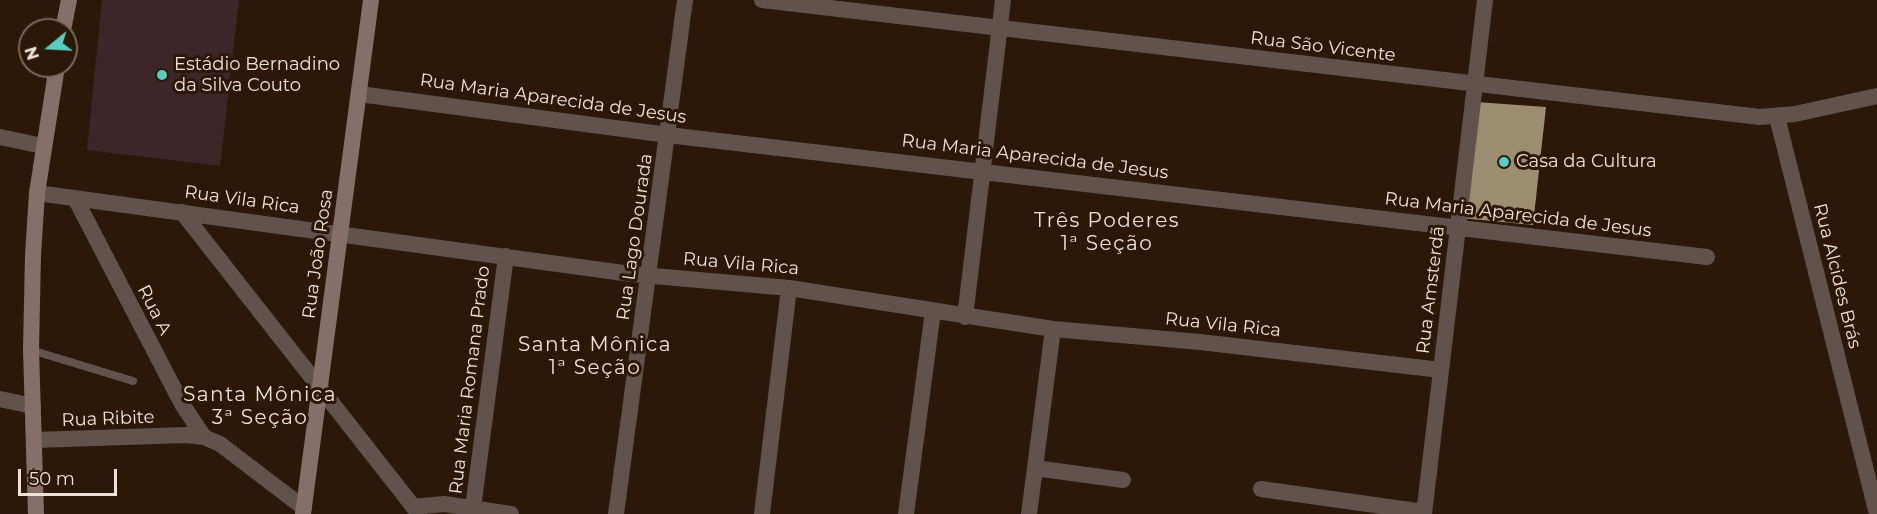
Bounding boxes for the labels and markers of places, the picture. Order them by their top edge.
place label: Estádio Bernadino da Silva Couto [174,54,340,97]
marker: Estádio Bernadino da Silva Couto [155,68,169,82]
place label: Casa da Cultura [1516,151,1657,173]
marker: Casa da Cultura [1497,155,1511,169]

